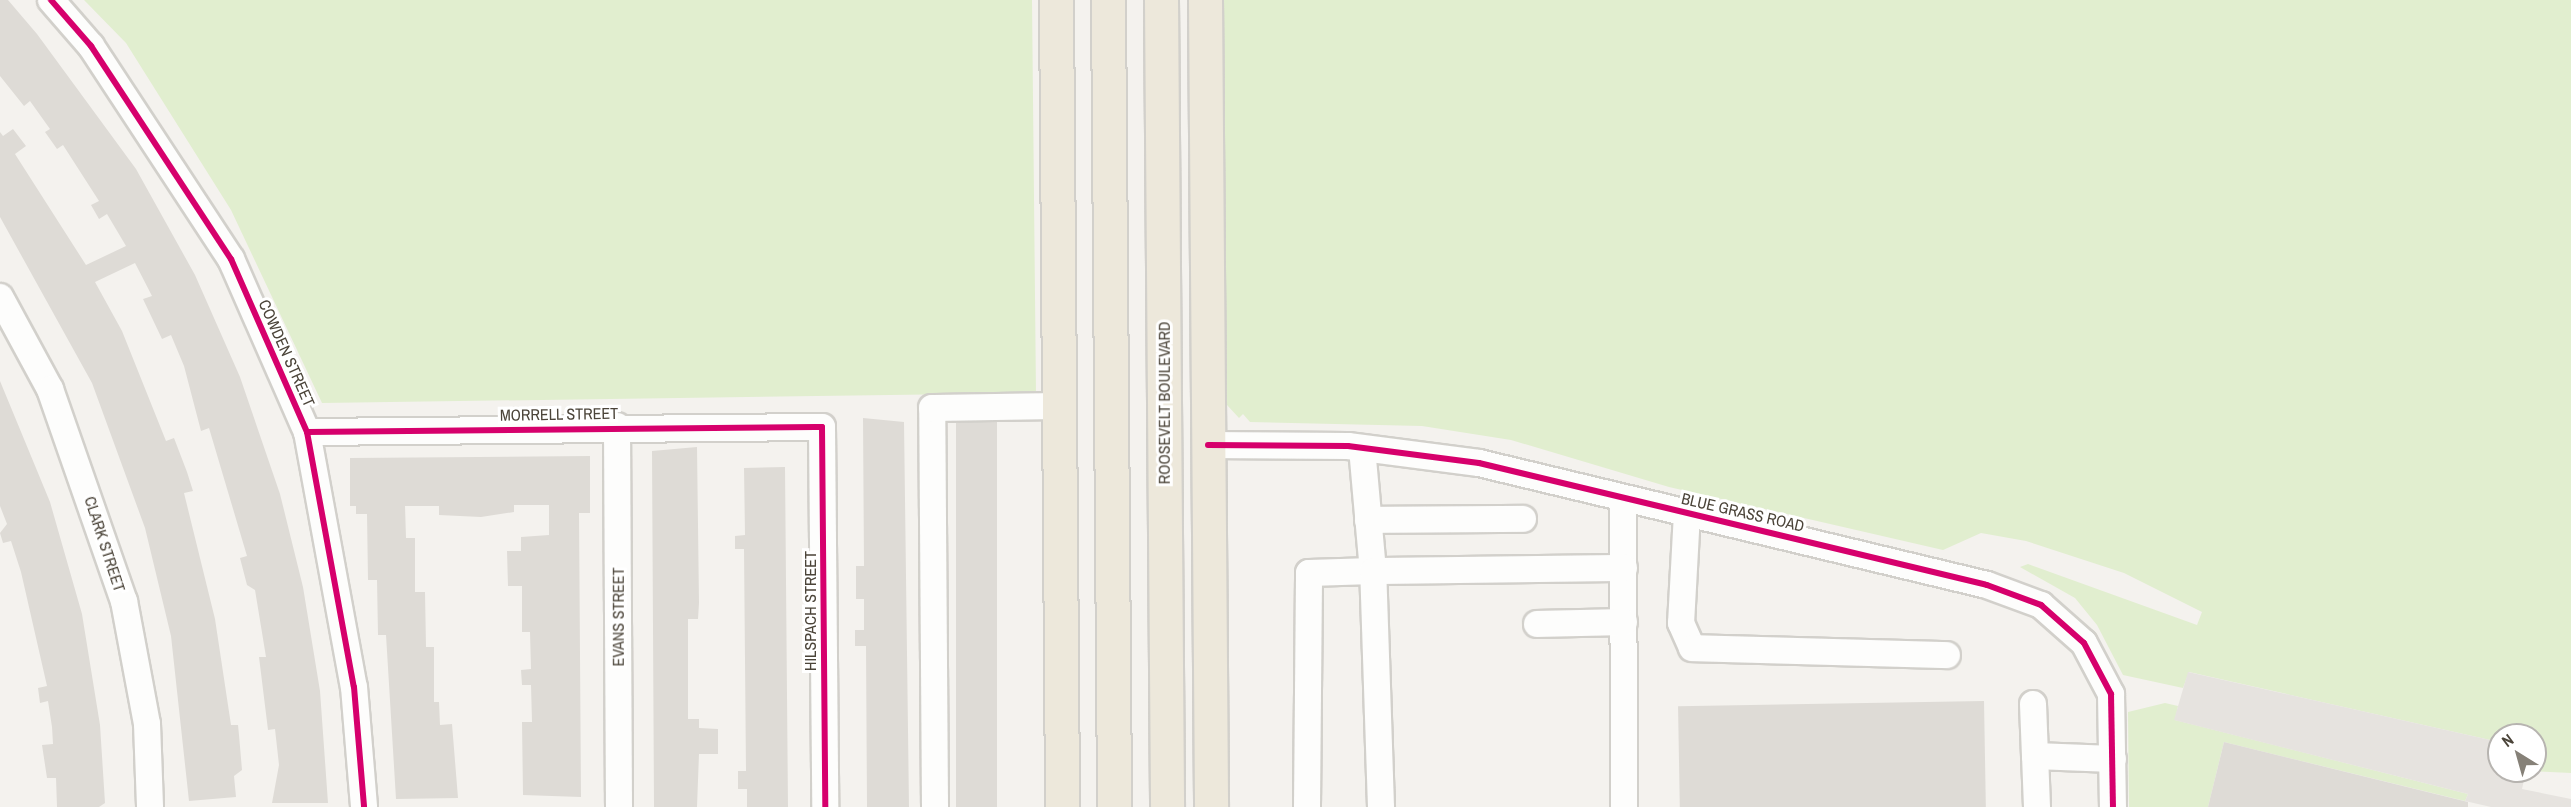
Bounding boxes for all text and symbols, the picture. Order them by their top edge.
street label: COWDEN STREET [255,296,319,410]
street label: ROOSEVELT BOULEVARD [1154,322,1174,484]
street label: MORRELL STREET [499,403,619,425]
street label: BLUE GRASS ROAD [1680,489,1806,535]
street label: CLARK STREET [81,494,129,594]
street label: HILSPACH STREET [800,551,820,671]
street label: EVANS STREET [608,568,628,666]
north arrow [2487,723,2547,783]
text: N [2497,729,2518,752]

